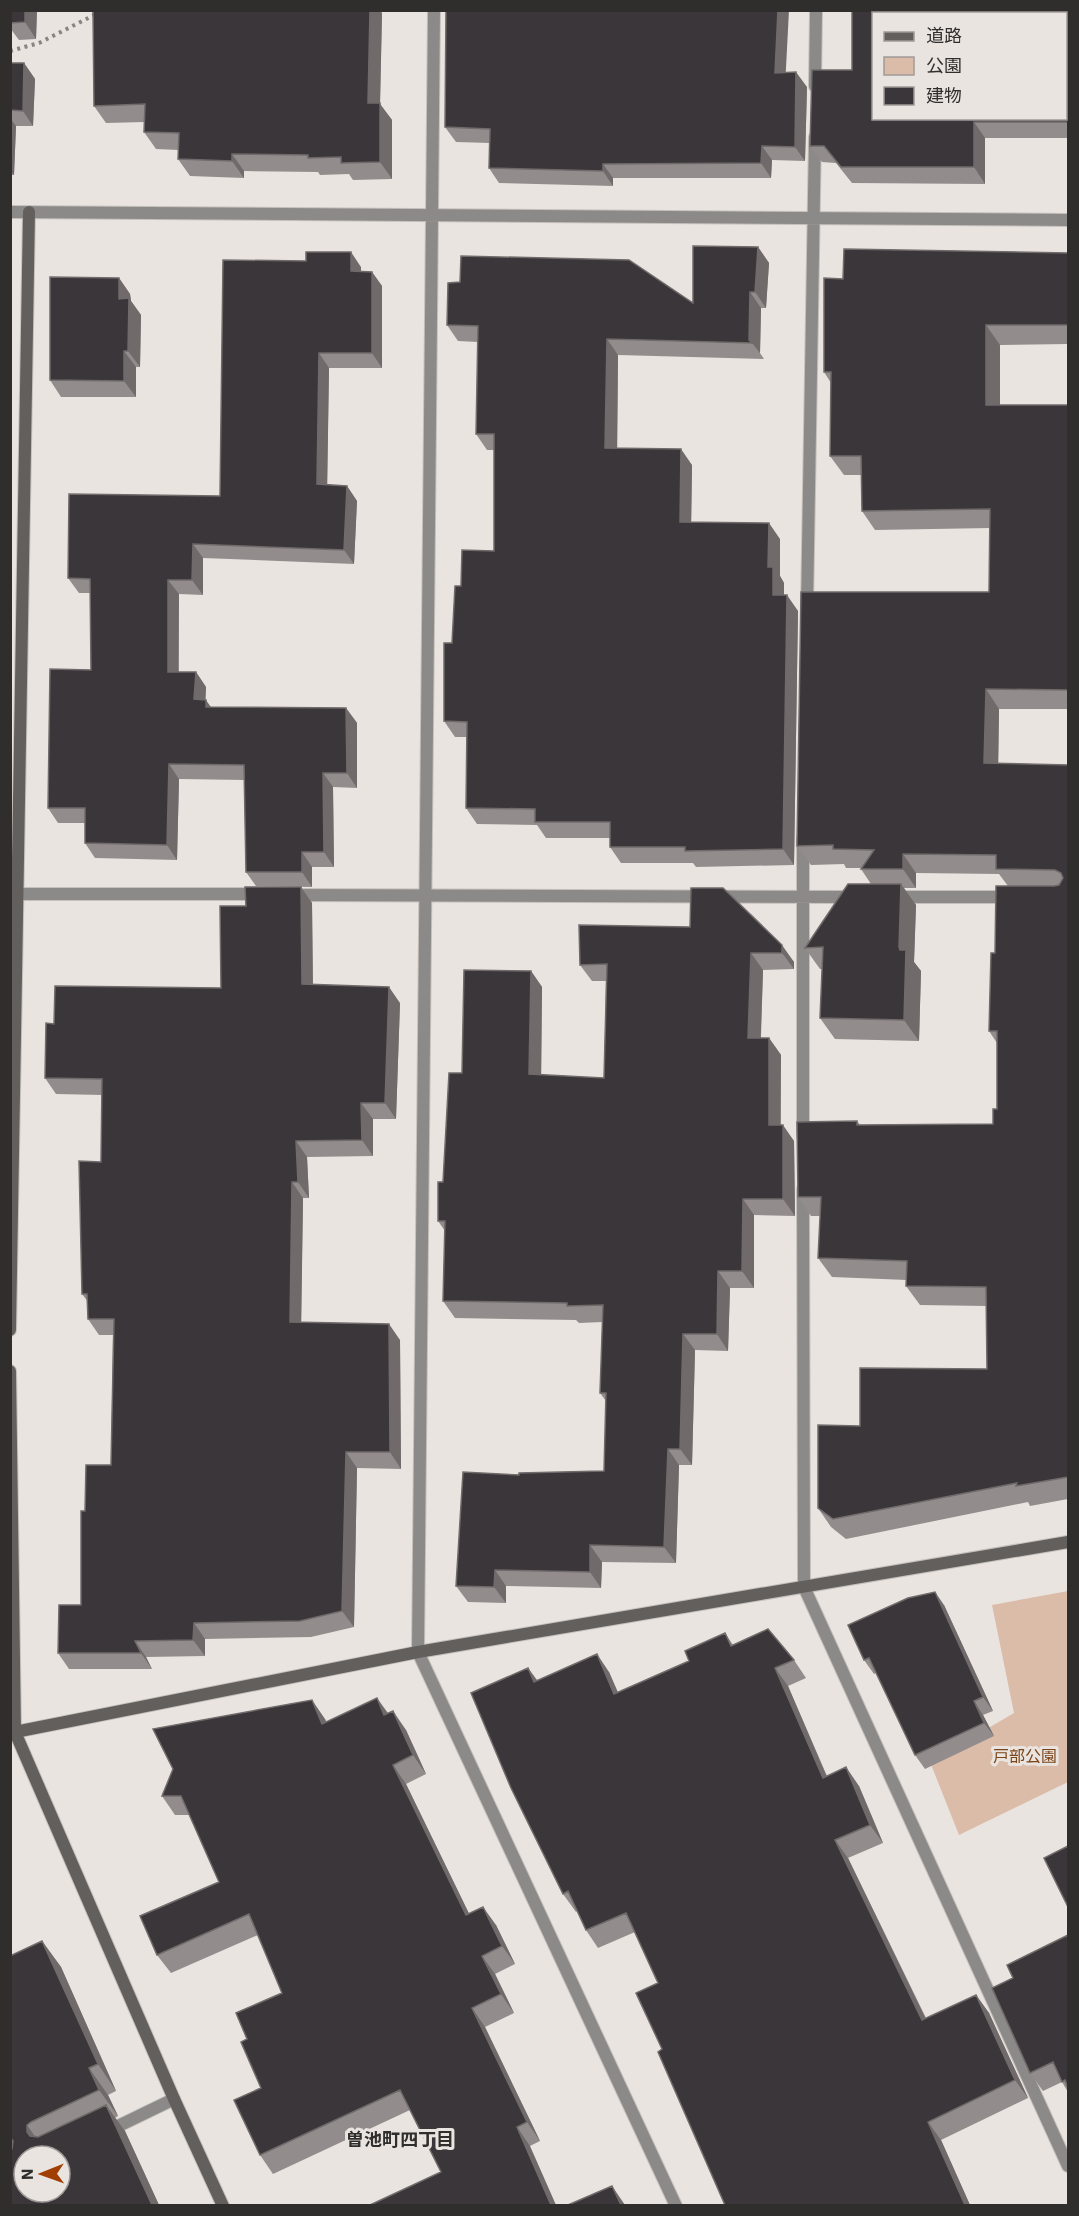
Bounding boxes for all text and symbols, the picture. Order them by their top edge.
legend [872,12,1067,120]
text: 道路 [926,24,962,47]
text: 公園 [926,54,962,77]
text: 建物 [926,84,962,107]
park label: 戸部公園 [993,1746,1057,1766]
district label: 曽池町四丁目 [346,2128,454,2151]
north arrow [12,2144,72,2204]
text: N [17,2168,37,2180]

